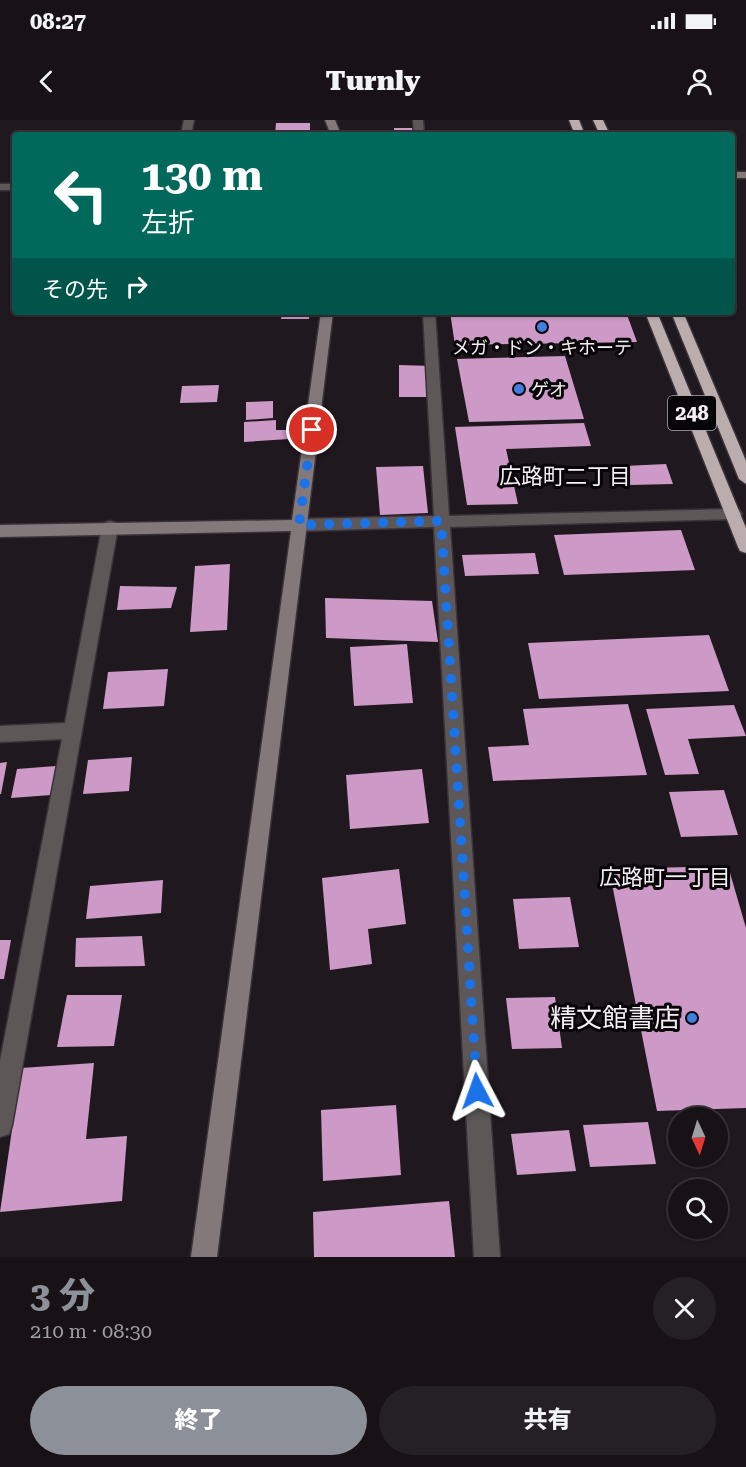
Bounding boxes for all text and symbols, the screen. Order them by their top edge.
text: 08:27 [30,9,86,34]
icon: back [30,65,63,98]
text: Turnly [326,65,420,97]
icon: person [683,65,716,98]
text: 130 m [141,151,263,200]
icon: left [42,156,120,234]
text: 左折 [141,207,195,239]
icon: right [120,270,153,303]
text: その先 [42,277,108,302]
marker: メガ・ドン・キホーテ [535,320,549,334]
place label: メガ・ドン・キホーテ [452,337,632,358]
place label: ゲオ [531,379,567,400]
marker: ゲオ [512,382,526,396]
road number: 248 [668,396,716,430]
pin [286,404,337,455]
icon: arrive [295,413,328,446]
district label: 広路町二丁目 [499,464,631,489]
district label: 広路町一丁目 [599,865,731,890]
place label: 精文館書店 [550,1003,680,1033]
marker: 精文館書店 [685,1011,699,1025]
position arrow [445,1059,509,1123]
north arrow [668,1107,728,1167]
map controls [668,1107,728,1239]
button: search [668,1179,728,1239]
text: 3 分 [30,1275,95,1317]
button: close [653,1277,716,1340]
text: 210 m · 08:30 [30,1319,152,1343]
button: 終了 [30,1386,367,1455]
button: 共有 [379,1386,716,1455]

